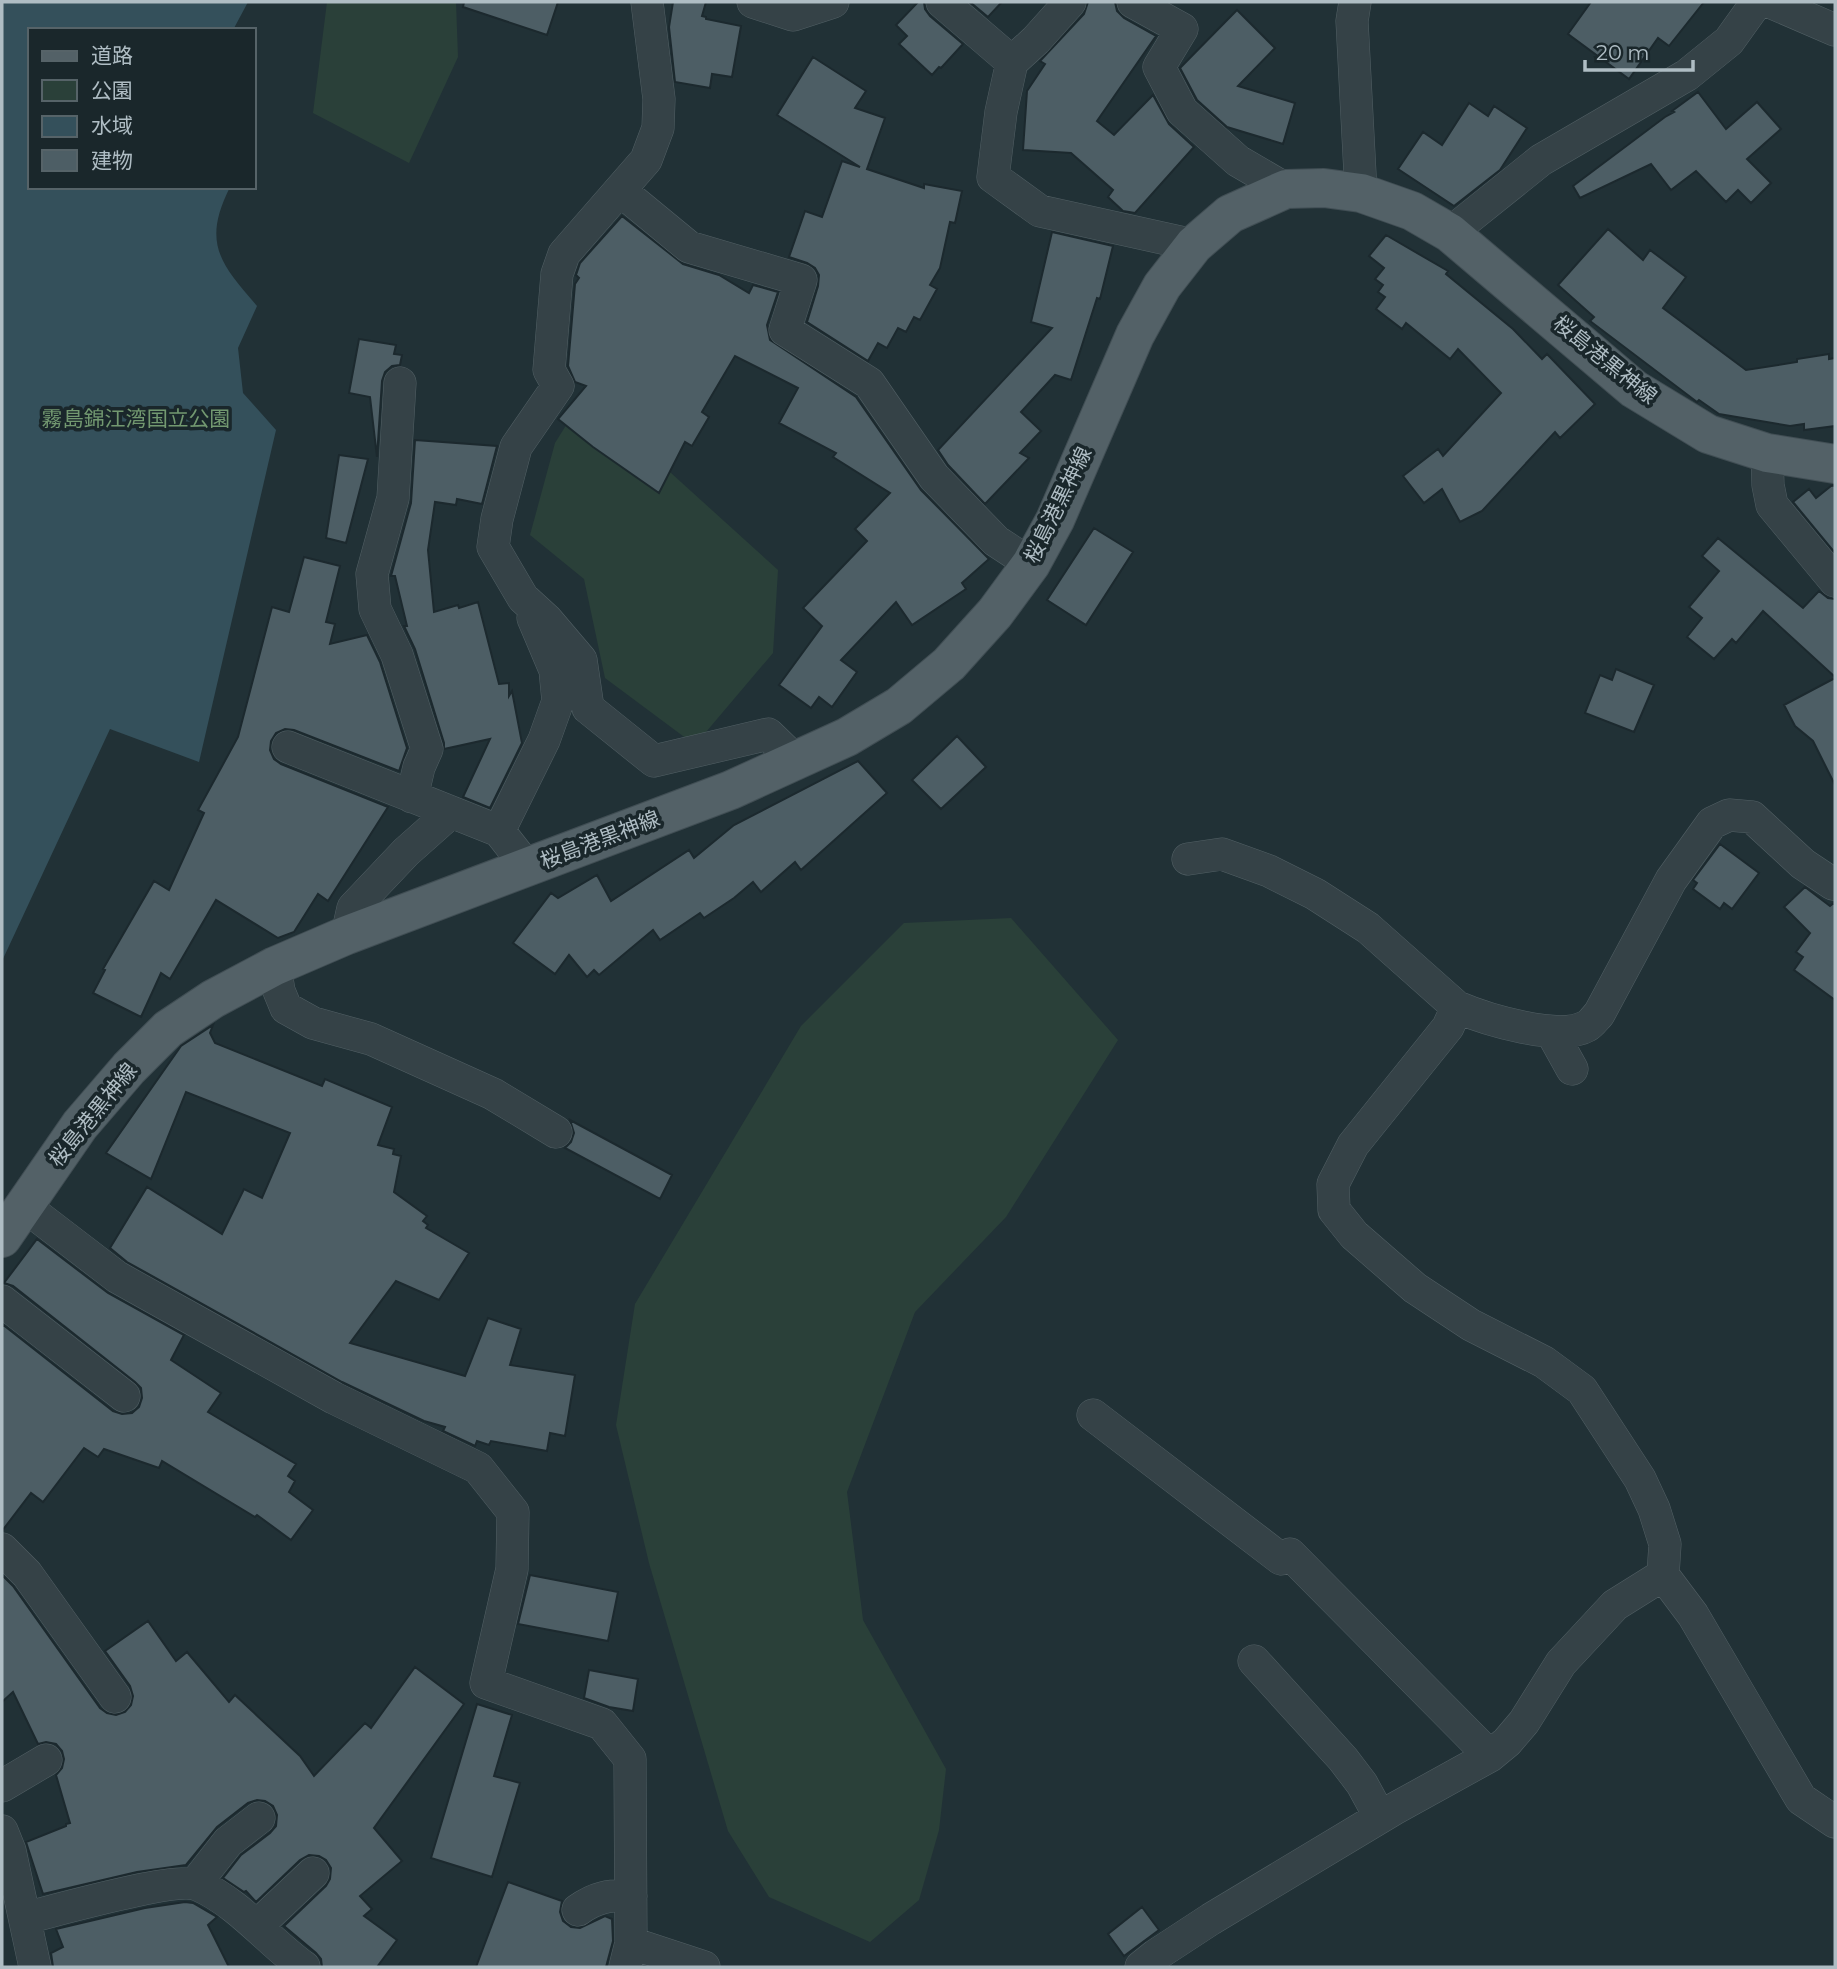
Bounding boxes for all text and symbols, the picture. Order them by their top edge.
legend [28,28,256,189]
scale bar [1585,28,1694,72]
text: 20 m [1596,40,1650,65]
text: 道路 [91,43,133,68]
text: 公園 [91,78,133,103]
text: 水域 [91,113,133,138]
text: 建物 [91,148,133,173]
street label: 桜島港黒神線 [1548,310,1662,409]
park label: 霧島錦江湾国立公園 [42,406,231,431]
street label: 桜島港黒神線 [1019,443,1096,567]
street label: 桜島港黒神線 [537,805,663,874]
street label: 桜島港黒神線 [43,1058,142,1172]

